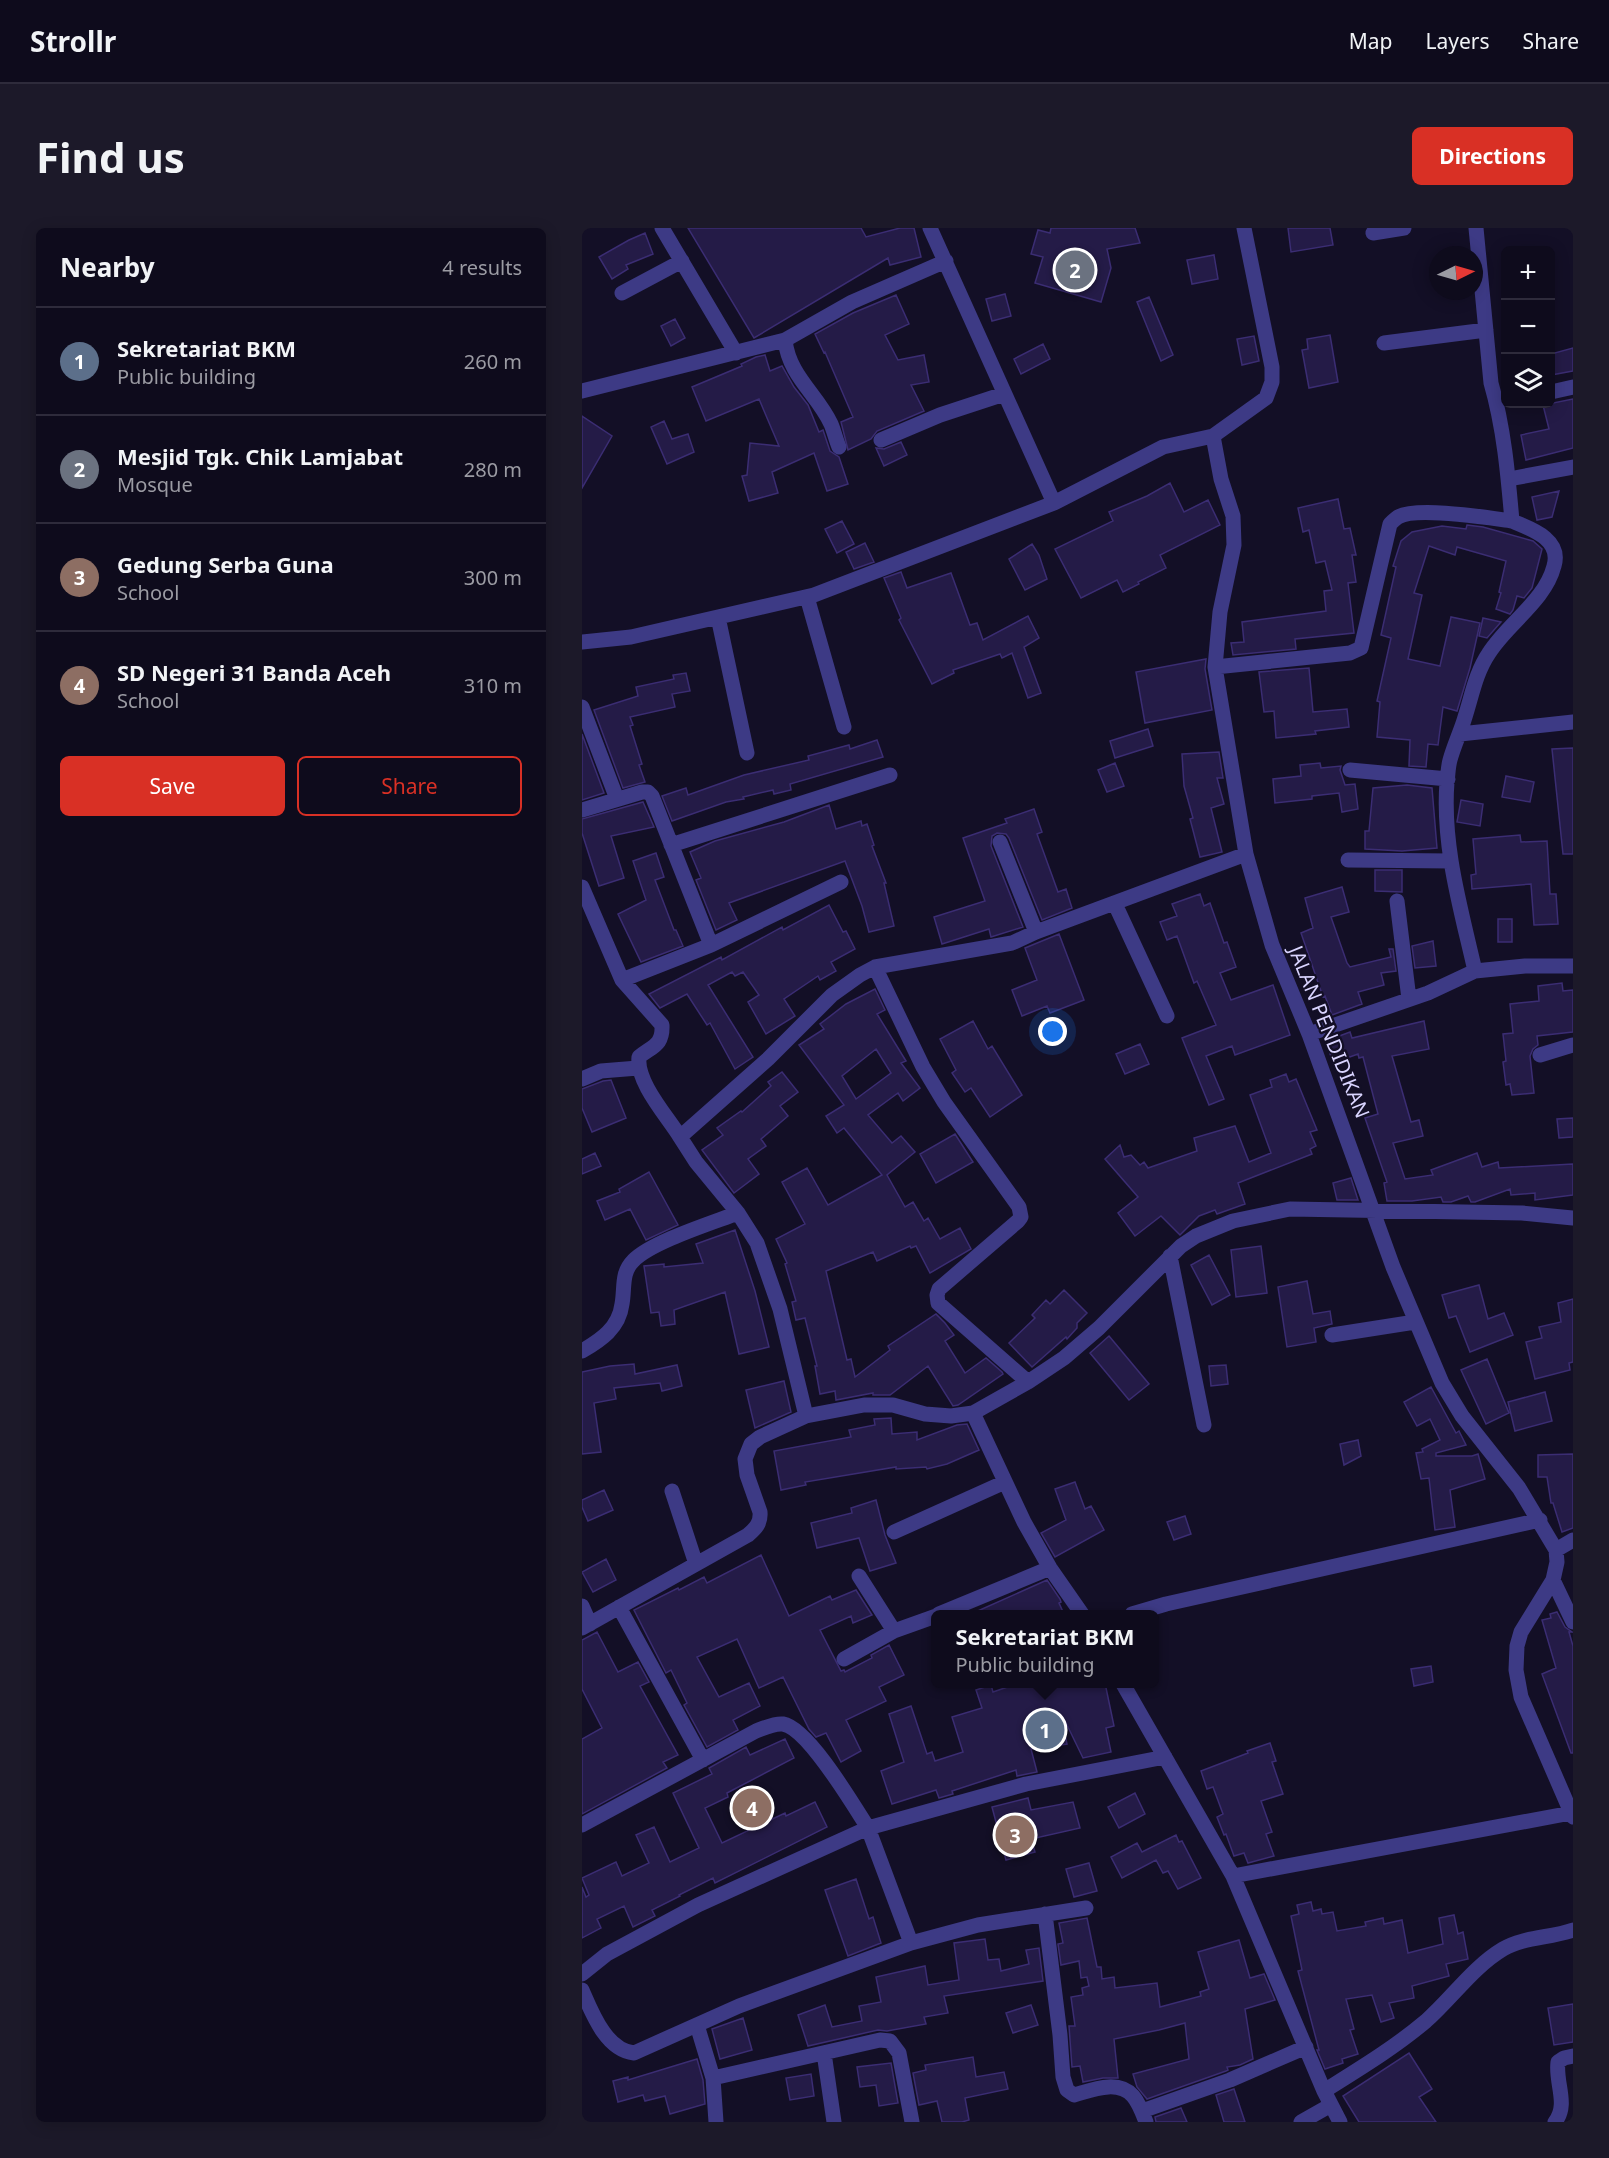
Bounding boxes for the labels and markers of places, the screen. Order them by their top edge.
pin: 2 [1056,248,1094,292]
pin: 1 [1026,1708,1064,1752]
pin: 4 [732,1786,772,1830]
pin: 3 [996,1812,1034,1858]

